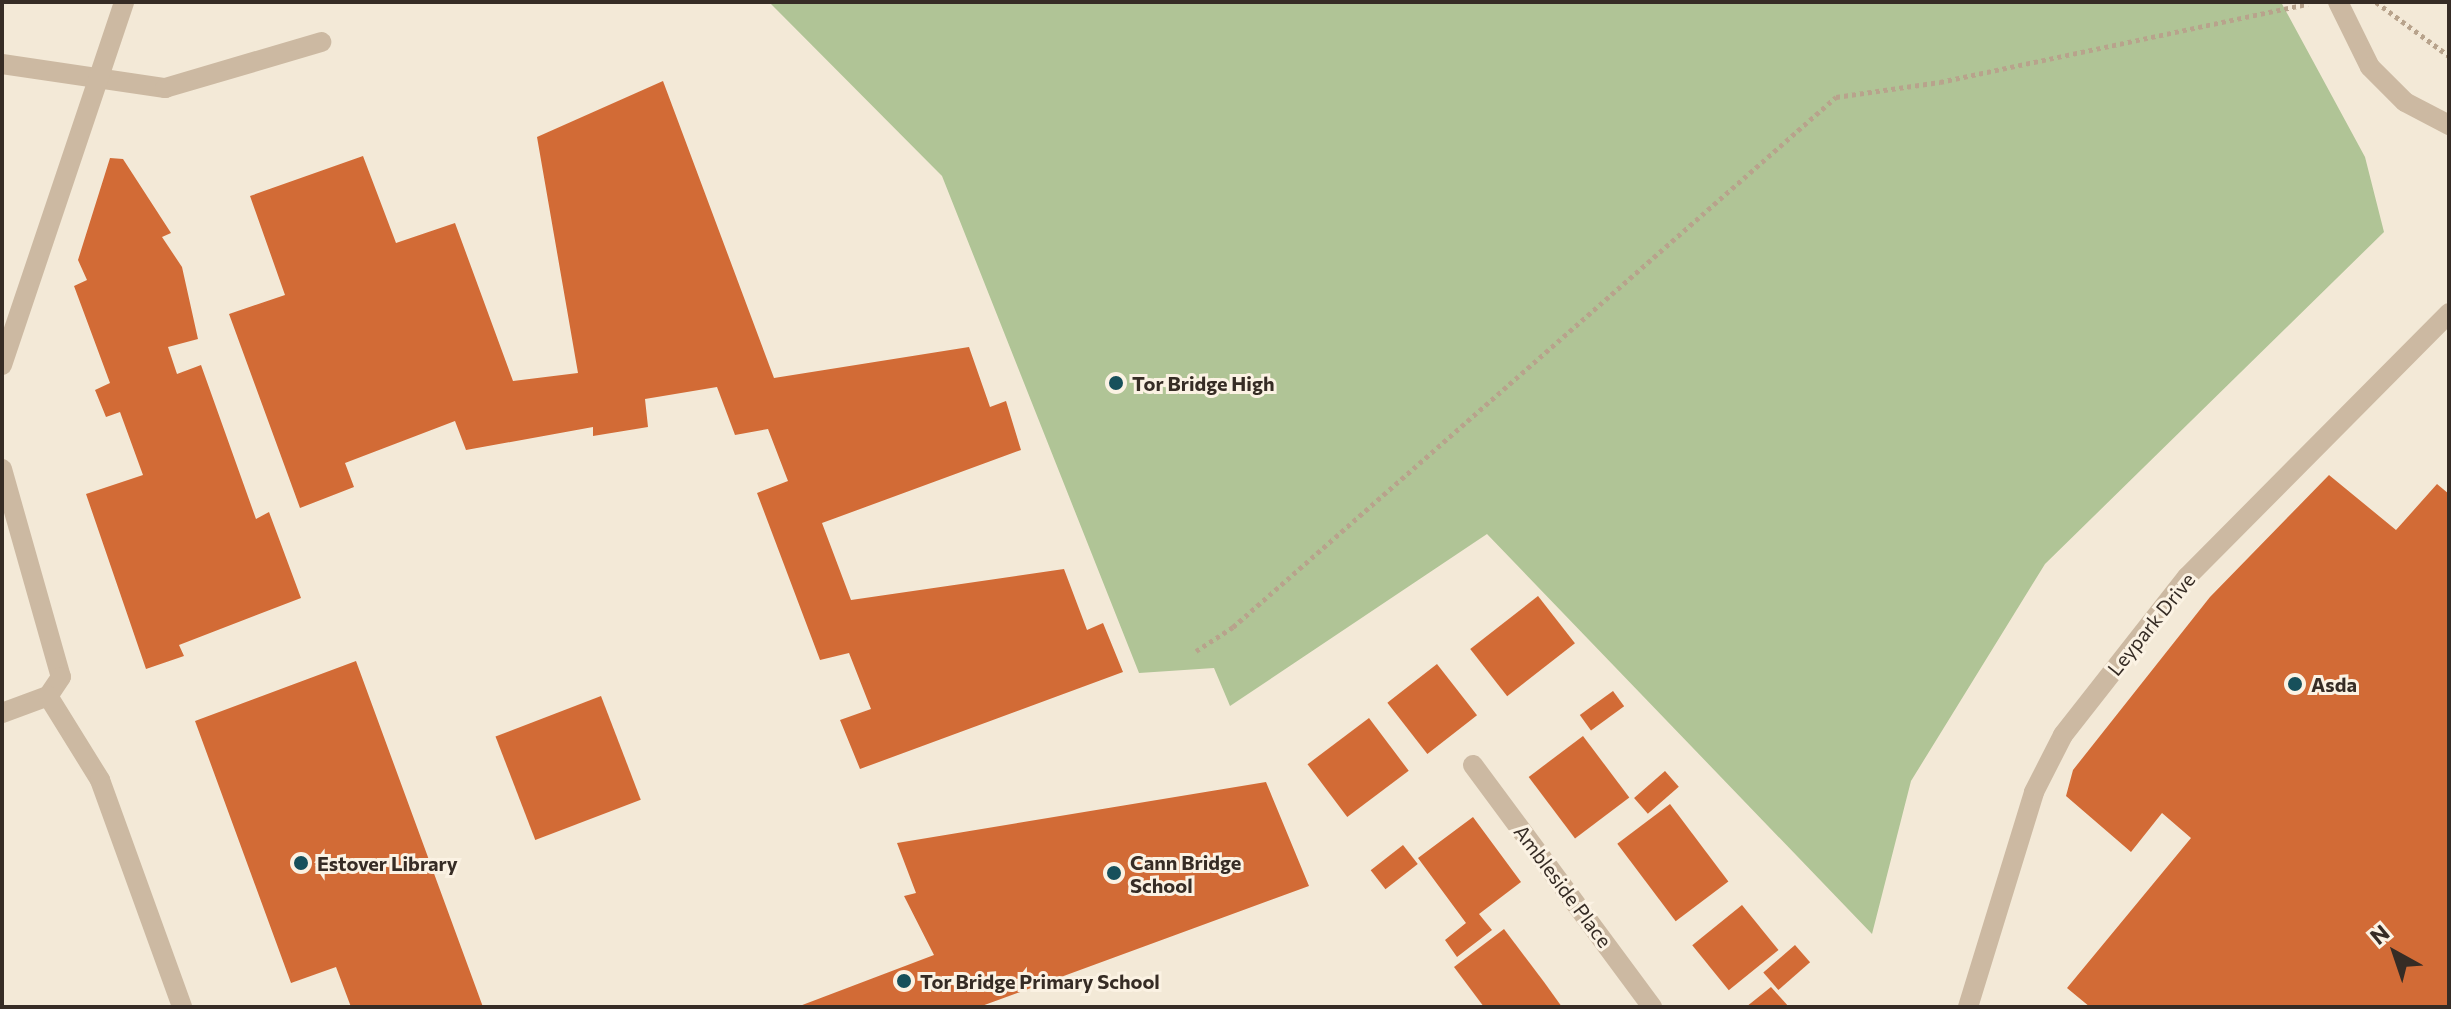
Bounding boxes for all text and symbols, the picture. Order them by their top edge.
place label: Tor Bridge High [1132,371,1274,395]
marker: Tor Bridge High [1107,374,1125,392]
street label: Leypark Drive [2102,568,2200,680]
place label: Asda [2311,672,2357,696]
marker: Asda [2286,675,2304,693]
street label: Ambleside Place [1509,820,1617,952]
place label: Cann Bridge School [1130,850,1241,897]
place label: Estover Library [317,851,458,875]
marker: Estover Library [292,854,310,872]
marker: Cann Bridge School [1105,864,1123,882]
north arrow [2355,913,2435,993]
text: N [2364,919,2394,950]
place label: Tor Bridge Primary School [920,969,1160,993]
marker: Tor Bridge Primary School [895,972,913,990]

